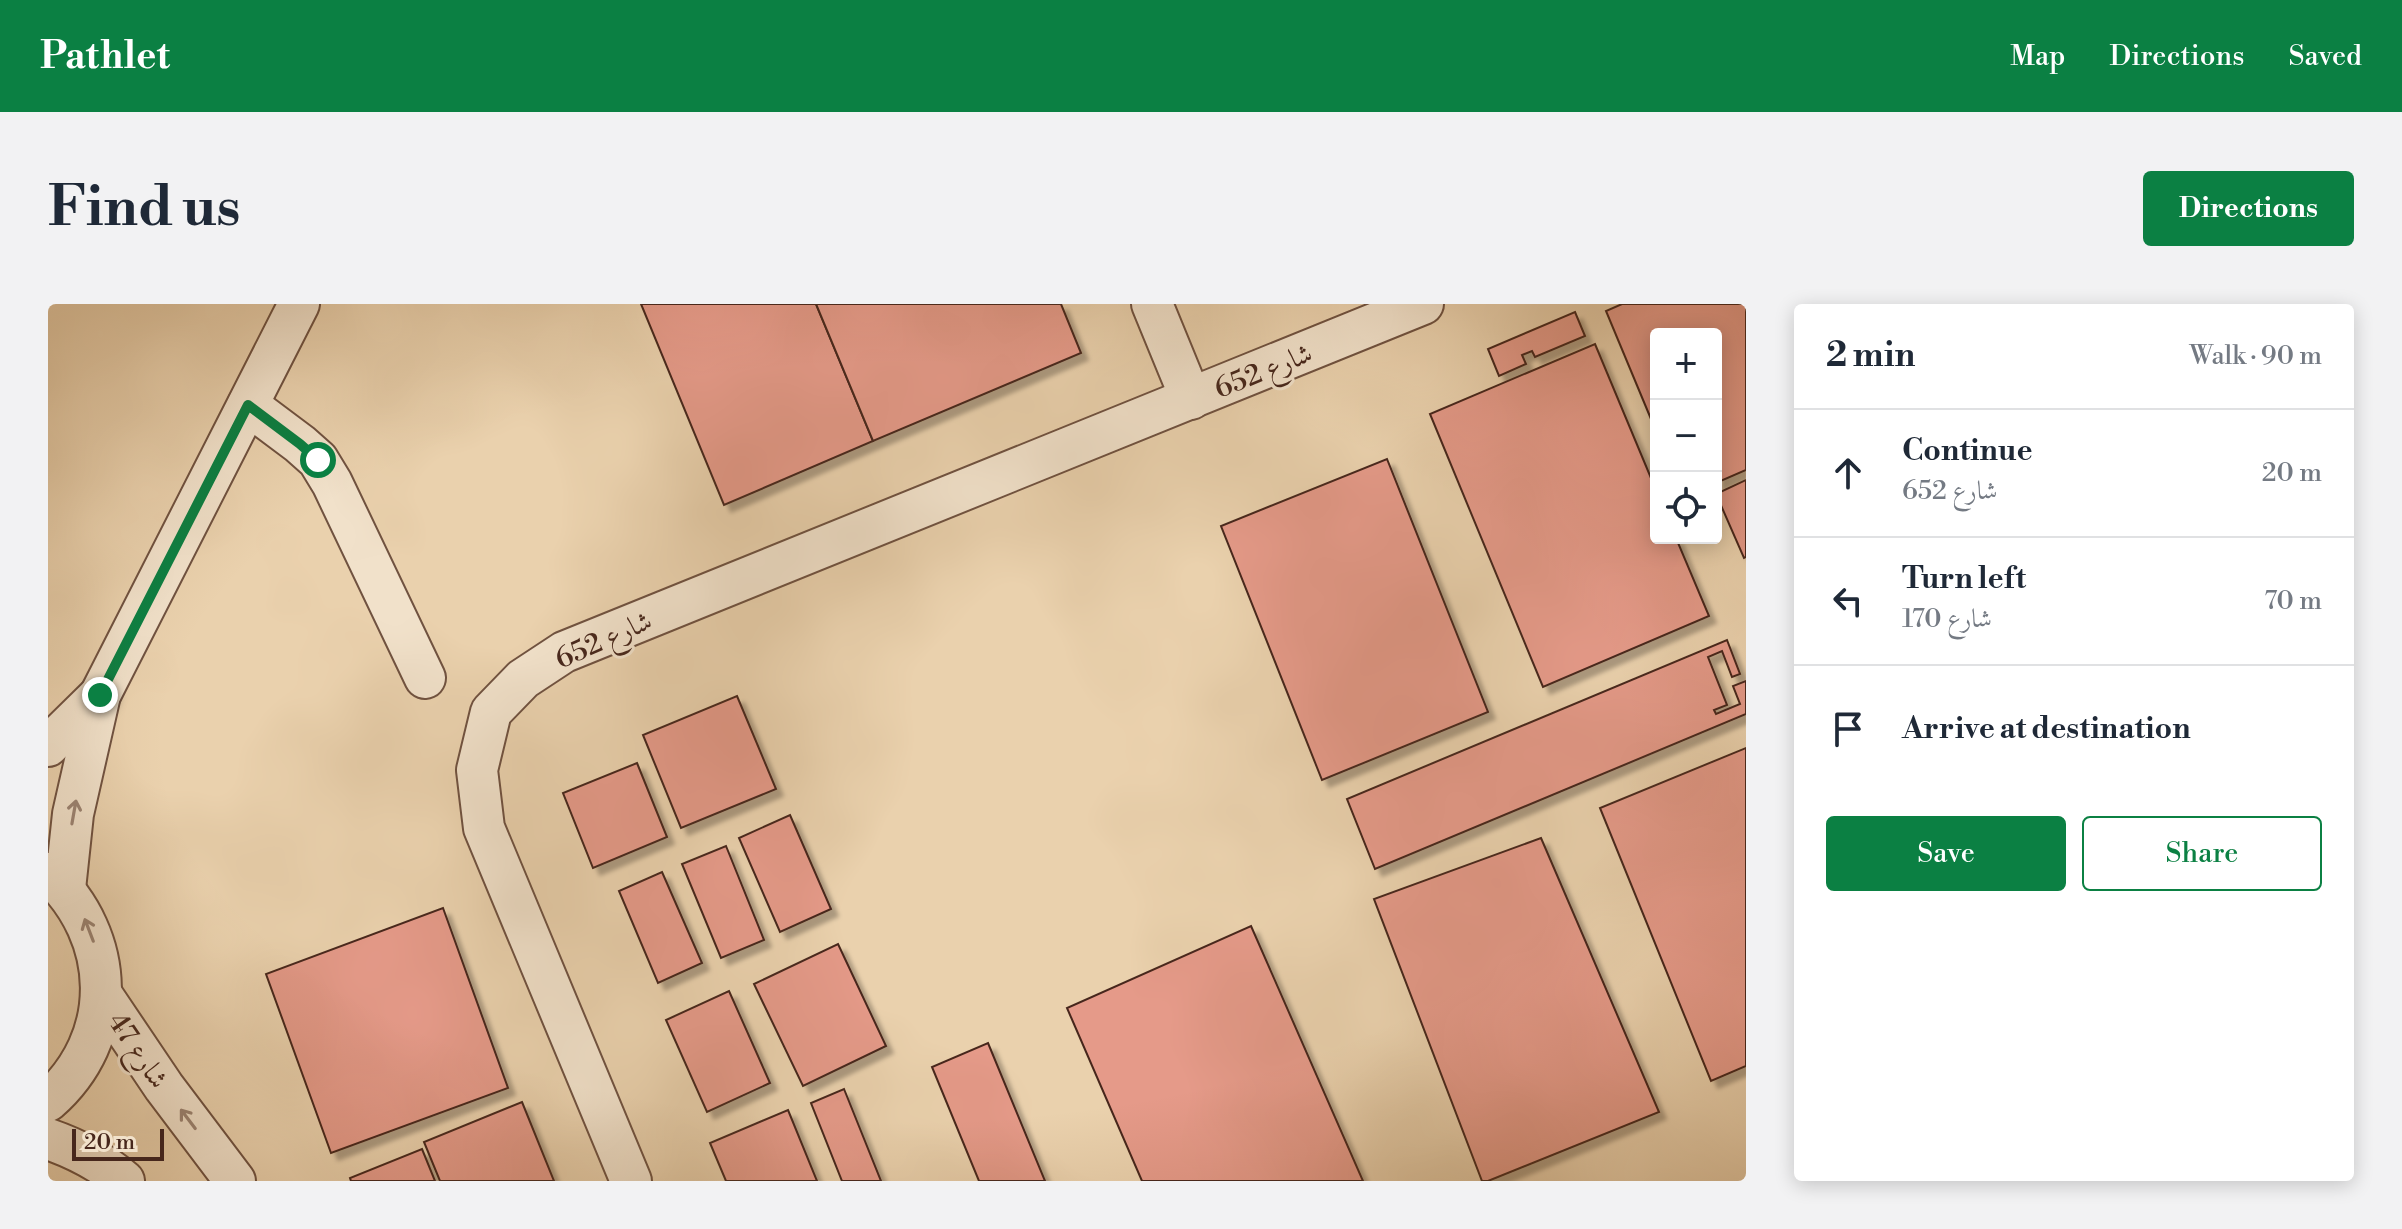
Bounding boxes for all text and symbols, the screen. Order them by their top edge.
text: Pathlet [40,33,170,80]
text: Map [2010,39,2065,74]
text: Directions [2109,39,2244,74]
text: Saved [2288,39,2362,74]
button: Directions [2143,171,2354,246]
text: Find us [48,173,241,243]
map controls [1650,328,1722,544]
button: + [1650,328,1722,400]
text: 2 min [1826,335,1915,377]
street label: شارع 652 [1209,336,1320,411]
text: Walk · 90 m [2190,340,2322,372]
button: − [1650,400,1722,472]
text: Continue [1902,432,2033,470]
route start [300,442,336,478]
icon: ahead [1826,451,1870,495]
text: 20 m [2262,457,2322,489]
button: locate [1650,472,1722,544]
text: شارع 652 [1902,475,1997,507]
text: Turn left [1902,560,2026,598]
icon: left [1826,579,1870,623]
text: 70 m [2264,585,2322,617]
street label: شارع 652 [550,603,660,682]
text: شارع 170 [1902,603,1992,635]
route end [82,677,118,713]
icon: arrive [1826,707,1870,751]
text: Arrive at destination [1902,710,2191,748]
one-way arrow [68,799,83,825]
button: Save [1826,816,2066,891]
button: Share [2082,816,2322,891]
one-way arrow [81,918,95,943]
street label: شارع 47 [96,1006,176,1098]
one-way arrow [179,1109,196,1130]
scale bar [72,1125,164,1161]
text: 20 m [84,1129,135,1156]

